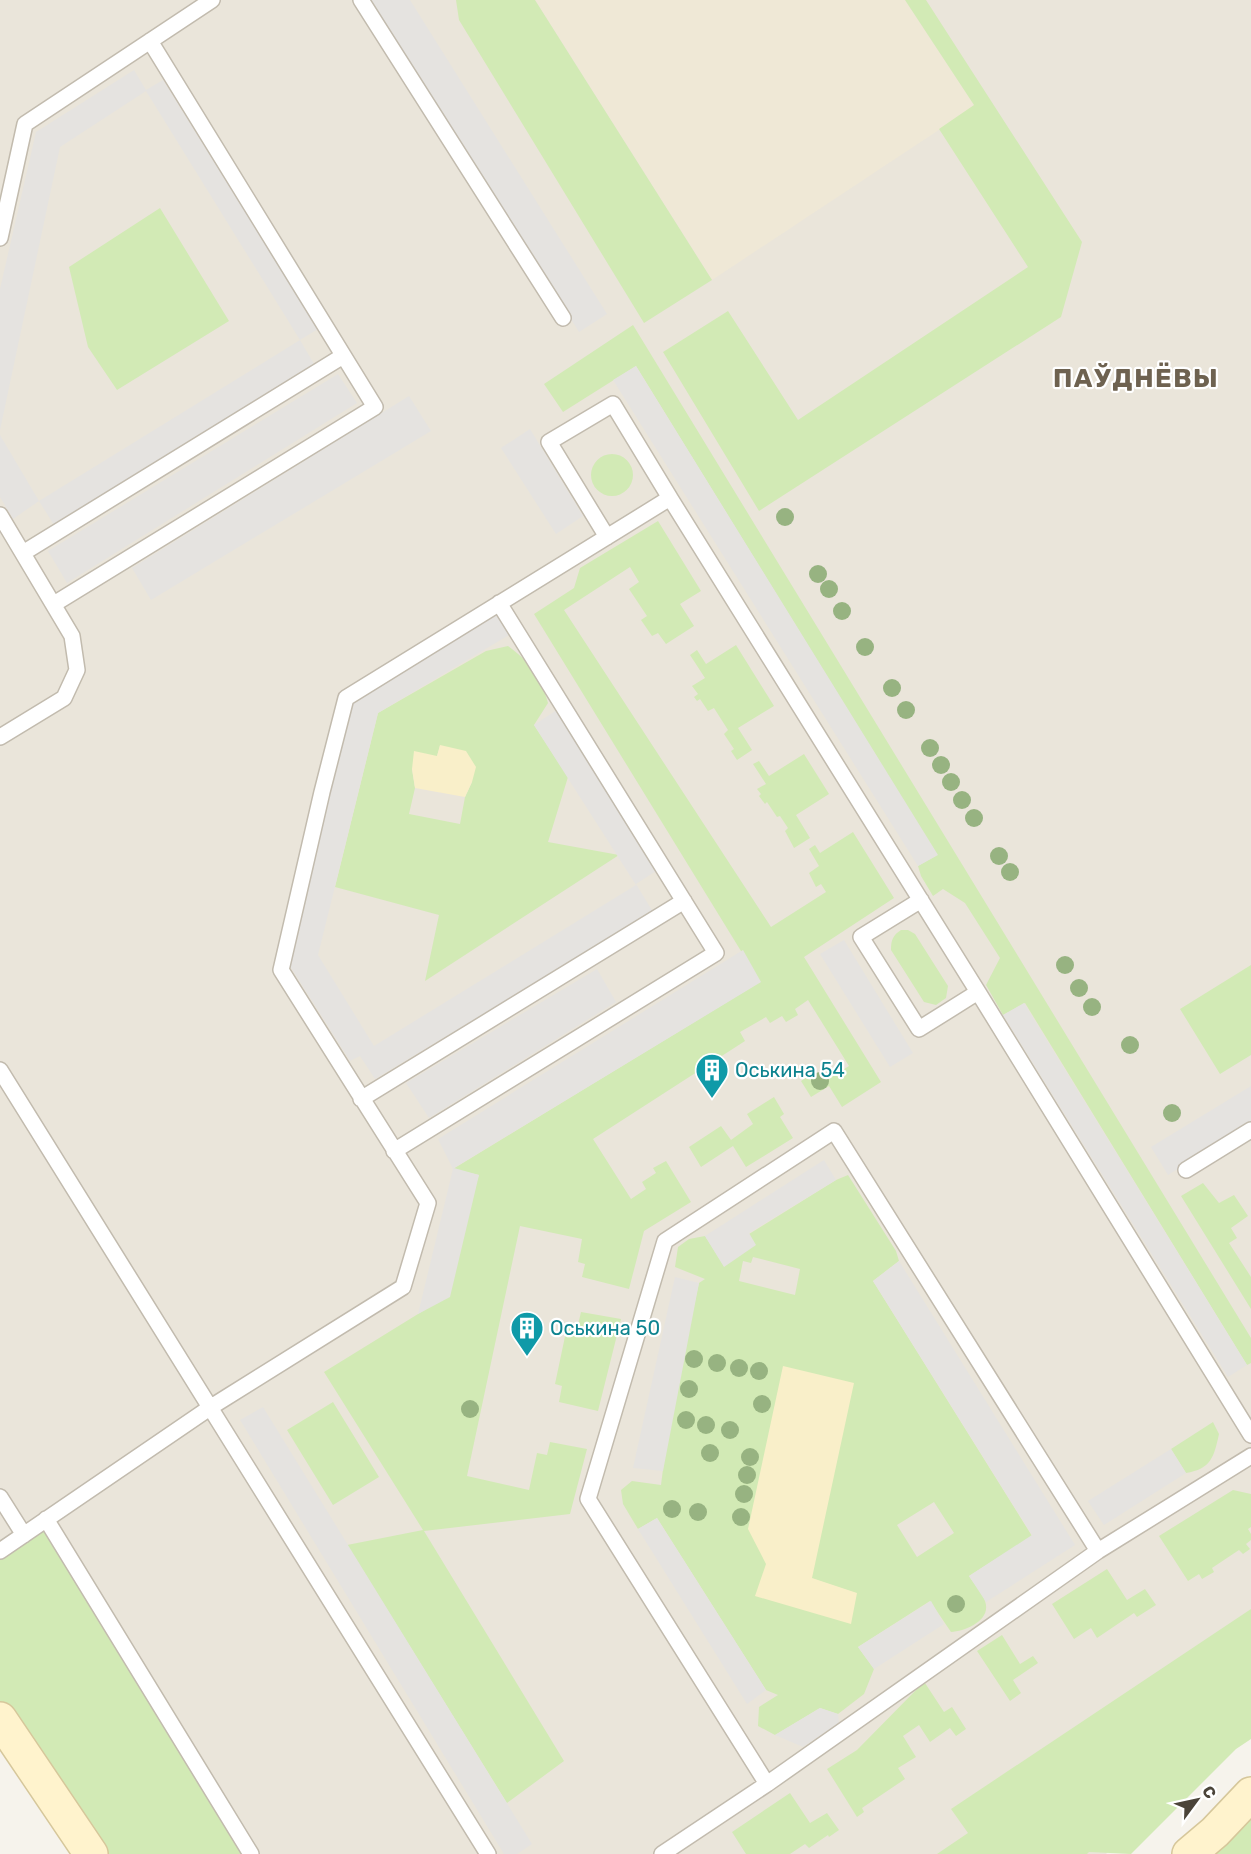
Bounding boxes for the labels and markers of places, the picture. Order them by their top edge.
building icon: Оськина 54 [694,1052,730,1099]
place label: Оськина 54 [735,1058,845,1082]
building icon: Оськина 50 [509,1310,545,1357]
place label: Оськина 50 [550,1316,660,1340]

